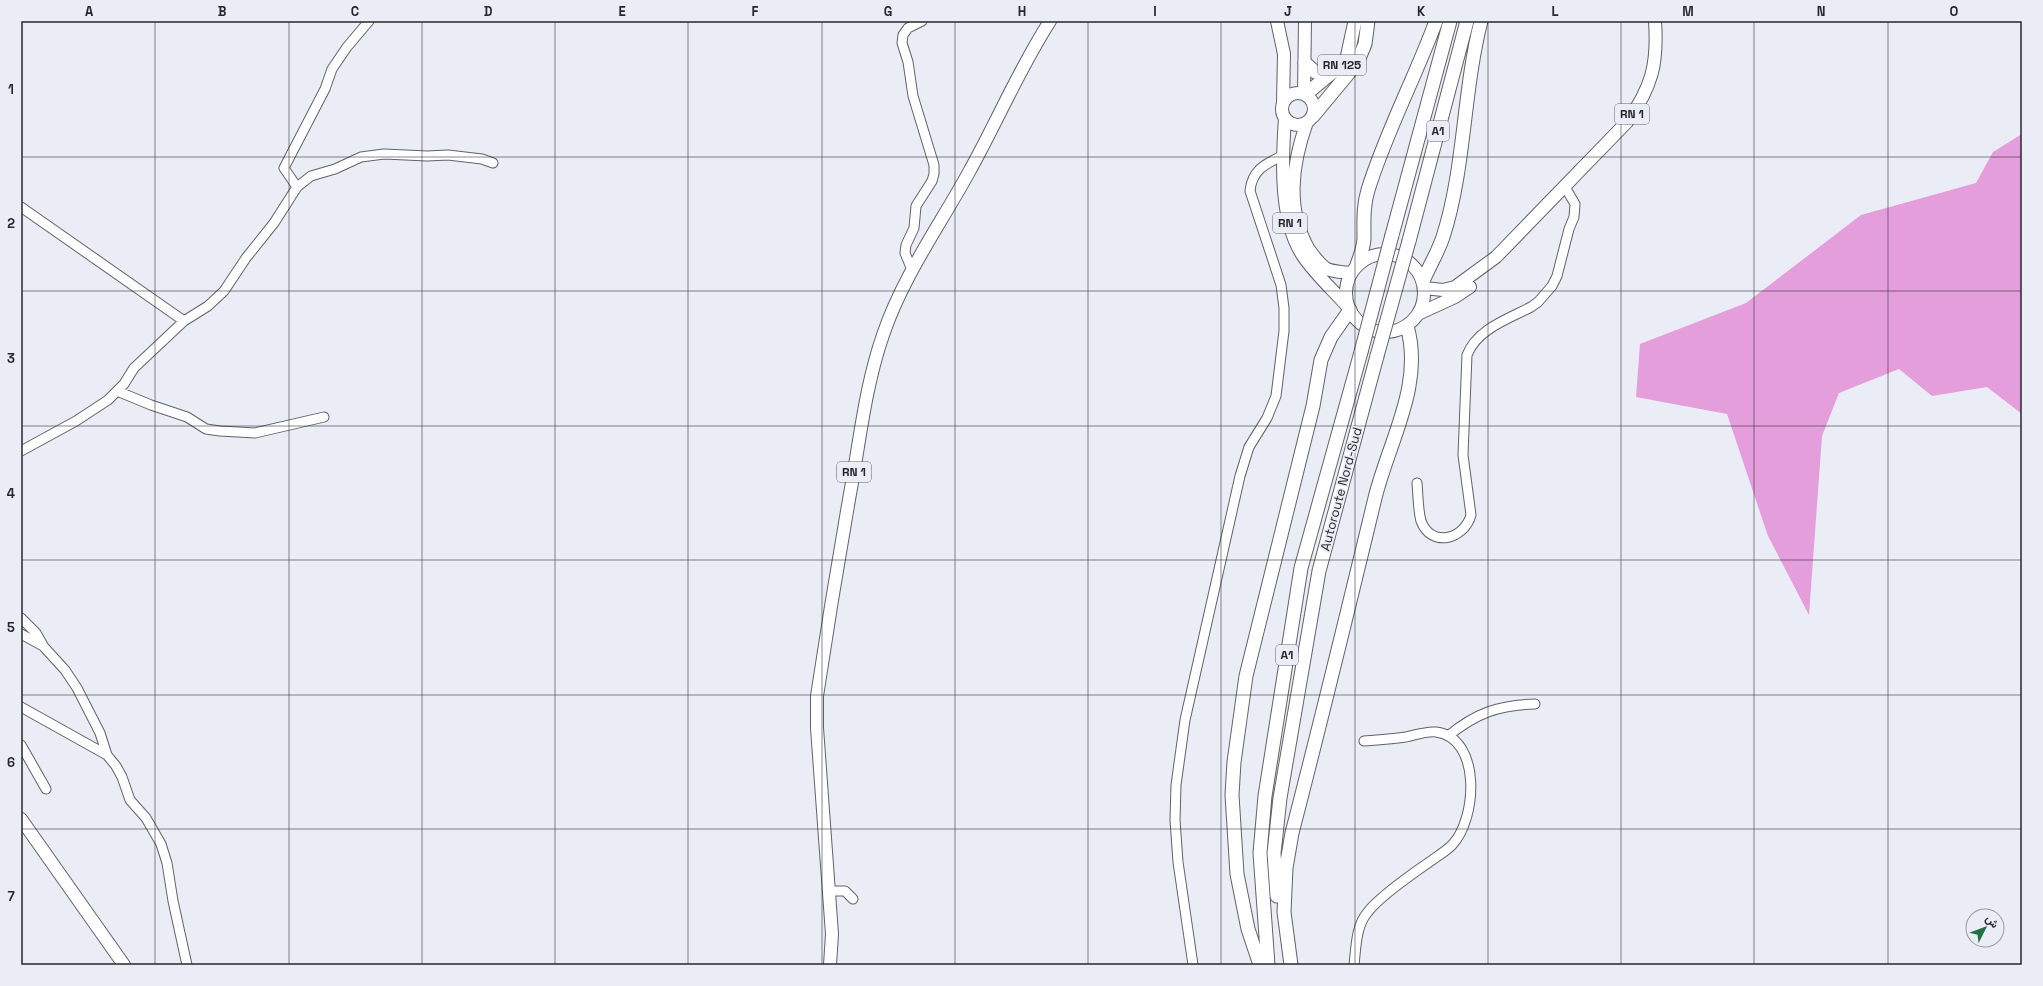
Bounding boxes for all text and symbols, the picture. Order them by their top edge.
text: A [85,3,94,20]
text: B [218,3,227,20]
text: C [351,3,359,20]
text: D [484,3,493,20]
text: E [618,3,626,20]
text: F [752,3,759,20]
text: G [884,3,892,20]
text: H [1018,3,1026,20]
text: I [1153,3,1157,20]
text: J [1284,3,1292,20]
text: K [1417,3,1426,20]
text: L [1551,3,1559,20]
text: M [1682,3,1694,20]
text: N [1817,3,1825,20]
text: O [1950,3,1959,20]
road number: RN 125 [1318,55,1366,75]
text: 1 [8,81,14,98]
road number: RN 1 [1615,104,1649,124]
road number: A1 [1427,121,1449,141]
road number: RN 1 [1273,213,1307,233]
text: 2 [7,215,15,232]
text: 3 [7,350,15,367]
street label: Autoroute Nord-Sud [1316,425,1366,553]
road number: RN 1 [837,462,871,482]
text: 4 [7,485,15,502]
text: 5 [7,619,15,636]
road number: A1 [1276,645,1298,665]
text: 6 [7,754,15,771]
text: 7 [7,888,15,905]
north arrow [1965,908,2005,948]
text: ش [1983,912,2002,931]

